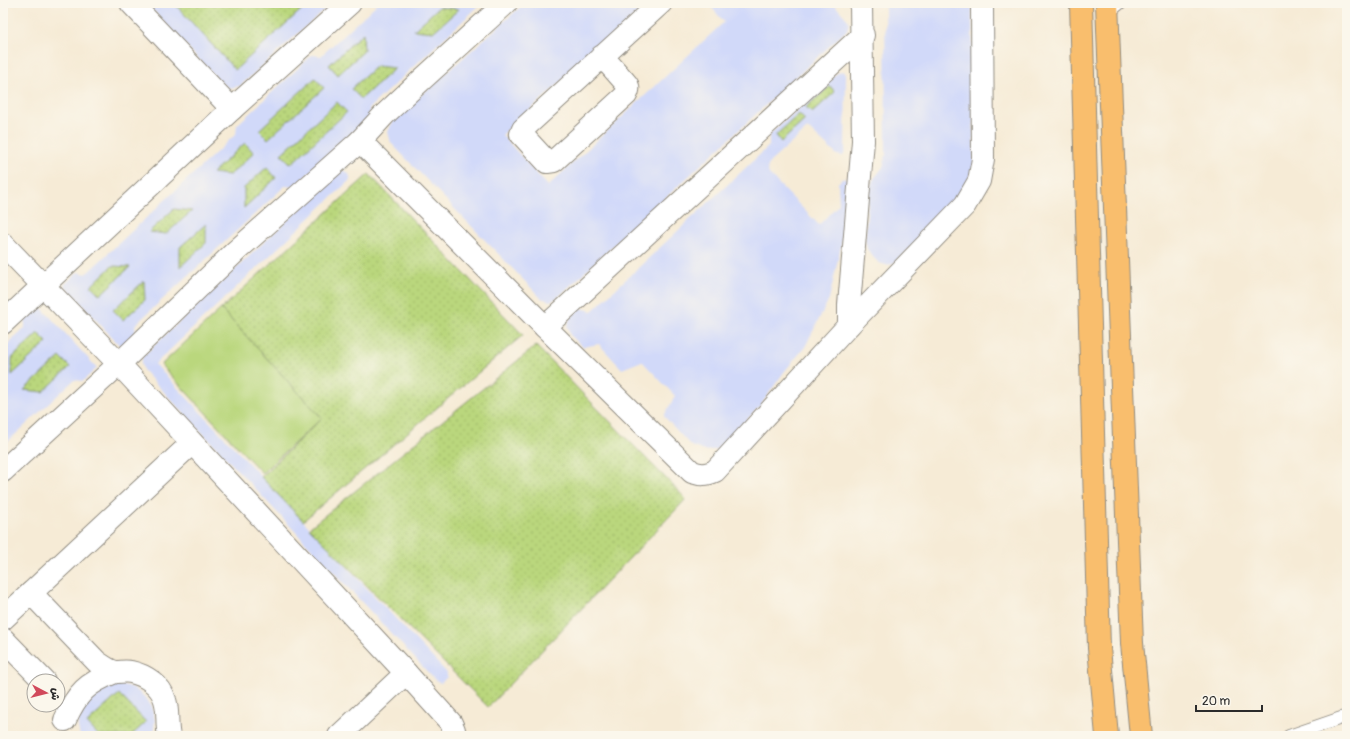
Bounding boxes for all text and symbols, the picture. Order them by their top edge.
north arrow [26,673,66,713]
text: ش [48,687,63,701]
scale bar [1196,687,1262,713]
text: 20 m [1202,694,1231,709]

